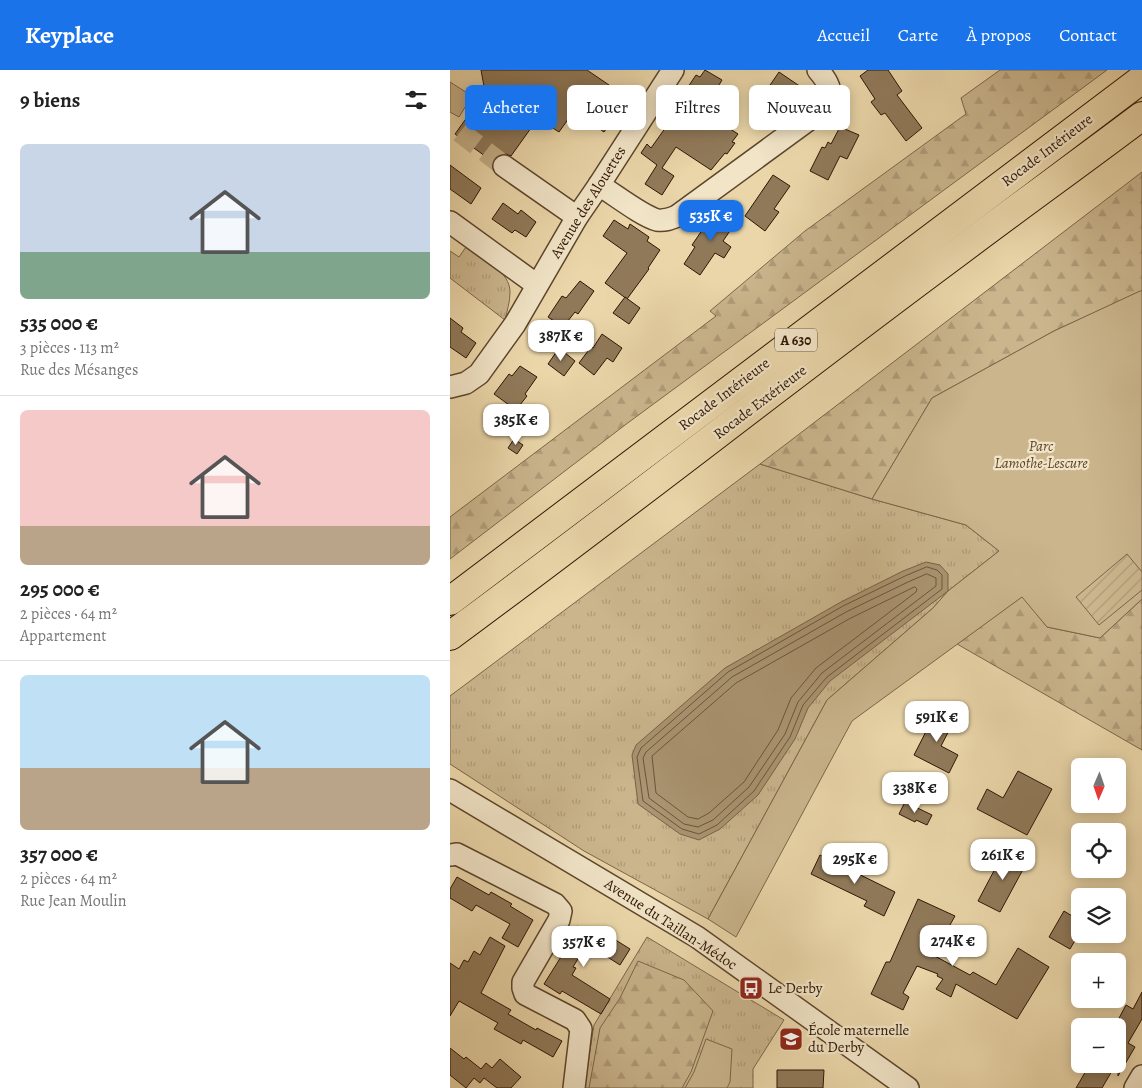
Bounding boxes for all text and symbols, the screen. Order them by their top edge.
text: Keyplace [25,19,114,51]
text: Accueil [817,23,870,47]
text: Carte [898,23,938,47]
text: À propos [966,23,1031,47]
text: Contact [1059,23,1117,47]
chip: Acheter [465,85,557,130]
chip: Louer [567,85,646,130]
chip: Filtres [656,85,739,130]
chip: Nouveau [749,85,850,130]
text: 9 biens [20,86,80,114]
icon: filters [402,86,430,114]
street label: Rocade Intérieure [997,109,1097,191]
street label: Avenue des Alouettes [545,142,631,263]
icon: home [180,177,270,267]
pin: 535K € [670,200,752,242]
text: 535K € [689,205,733,227]
text: 535 000 € [20,309,98,337]
pin: 387K € [520,320,602,362]
text: 387K € [539,325,583,347]
road number: A 630 [775,328,817,352]
text: 3 pièces · 113 m² [20,337,119,359]
street label: Rocade Intérieure [674,353,774,435]
text: Rue des Mésanges [20,359,138,381]
street label: Rocade Extérieure [709,360,811,444]
pin: 385K € [475,404,557,446]
text: 385K € [494,409,538,431]
park label: Parc Lamothe-Lescure [994,436,1088,473]
icon: home [180,442,270,532]
text: 295 000 € [20,575,100,603]
text: 2 pièces · 64 m² [20,603,117,625]
text: Appartement [20,625,106,647]
pin: 591K € [896,700,978,743]
text: 591K € [916,706,958,728]
icon: home [180,707,270,797]
north arrow [1071,758,1126,812]
map controls [1071,758,1126,1073]
pin: 338K € [874,772,956,814]
text: 338K € [893,777,937,799]
button: locate [1071,823,1126,878]
pin: 261K € [962,838,1044,881]
text: 357 000 € [20,840,98,868]
pin: 295K € [814,842,896,885]
text: 261K € [981,844,1025,866]
text: 295K € [833,848,877,870]
text: 2 pièces · 64 m² [20,868,117,890]
street label: Avenue du Taillan-Médoc [600,873,741,974]
button: layers [1071,888,1126,943]
text: Rue Jean Moulin [20,890,126,912]
pin: 274K € [912,924,994,967]
pin: 357K € [543,926,625,968]
text: 274K € [931,930,975,952]
text: 357K € [562,931,606,953]
button: + [1071,953,1126,1008]
bus stop icon: Le Derby [738,975,764,1001]
place label: Le Derby [768,978,823,998]
button: − [1071,1018,1126,1073]
place label: École maternelle du Derby [808,1020,910,1057]
school or university icon: École maternelle du Derby [778,1026,804,1052]

